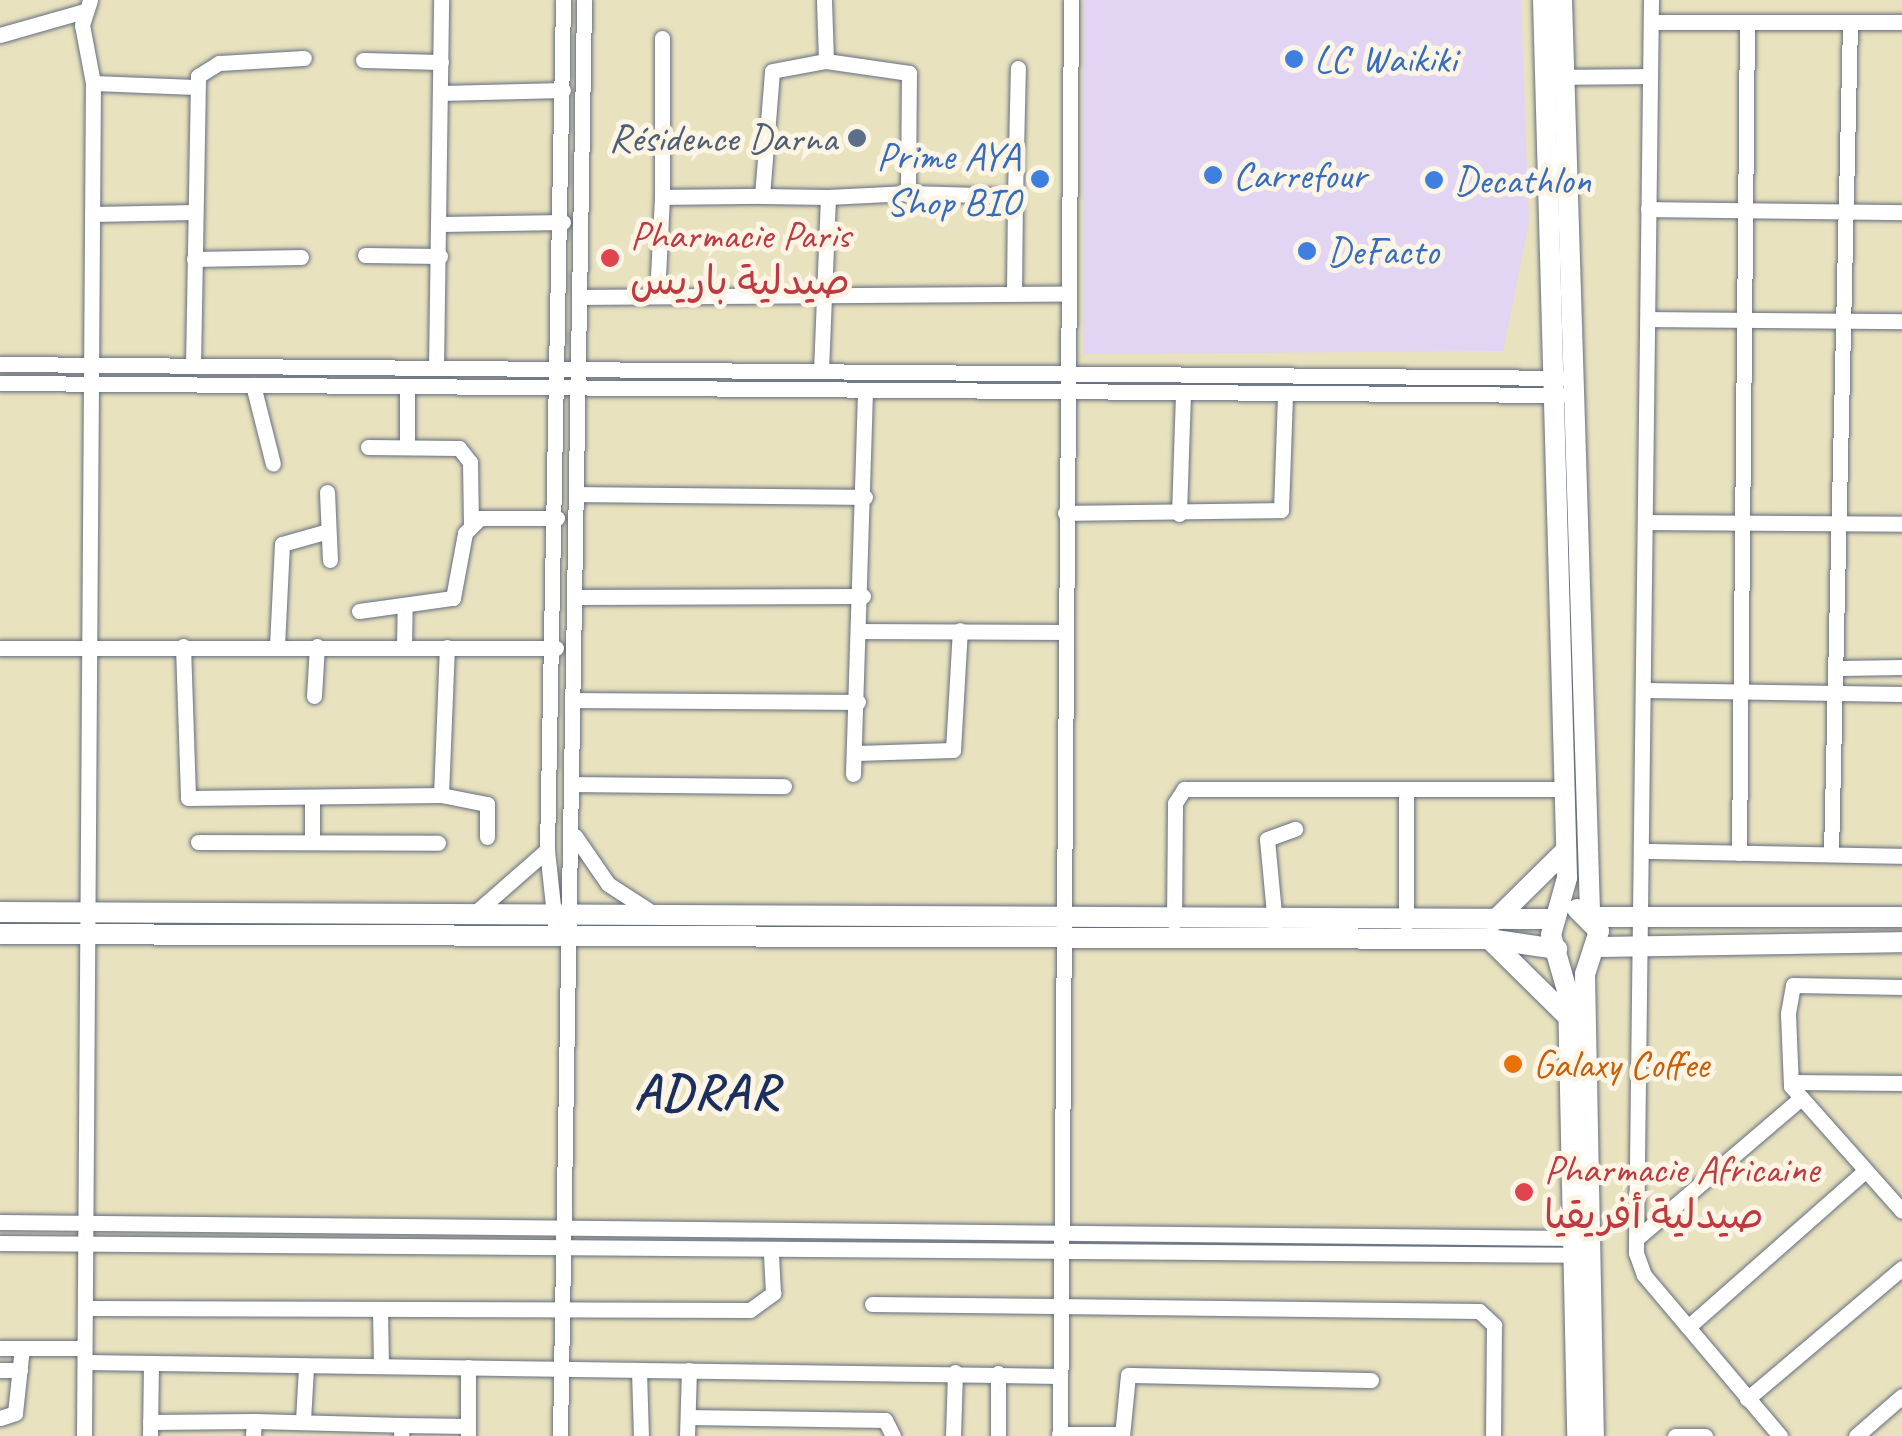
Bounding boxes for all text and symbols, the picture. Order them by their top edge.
place label: LC Waikiki [1314,35,1457,83]
marker: LC Waikiki [1283,48,1305,70]
place label: Résidence Darna [609,114,837,162]
marker: Résidence Darna [846,127,868,149]
place label: Prime AYA Shop BIO [876,132,1020,226]
place label: Carrefour [1233,151,1366,199]
place label: Decathlon [1454,156,1591,204]
marker: Carrefour [1202,164,1224,186]
marker: Prime AYA Shop BIO [1029,168,1051,190]
marker: Decathlon [1423,169,1445,191]
place label: Pharmacie Paris صيدلية باريس [630,211,852,305]
place label: DeFacto [1327,227,1439,275]
marker: DeFacto [1296,240,1318,262]
marker: Pharmacie Paris صيدلية باريس [599,247,621,269]
place label: Galaxy Coffee [1533,1040,1709,1088]
marker: Galaxy Coffee [1502,1053,1524,1075]
district label: ADRAR [636,1062,778,1122]
place label: Pharmacie Africaine صيدلية أفريقيا [1544,1145,1819,1239]
marker: Pharmacie Africaine صيدلية أفريقيا [1513,1181,1535,1203]

